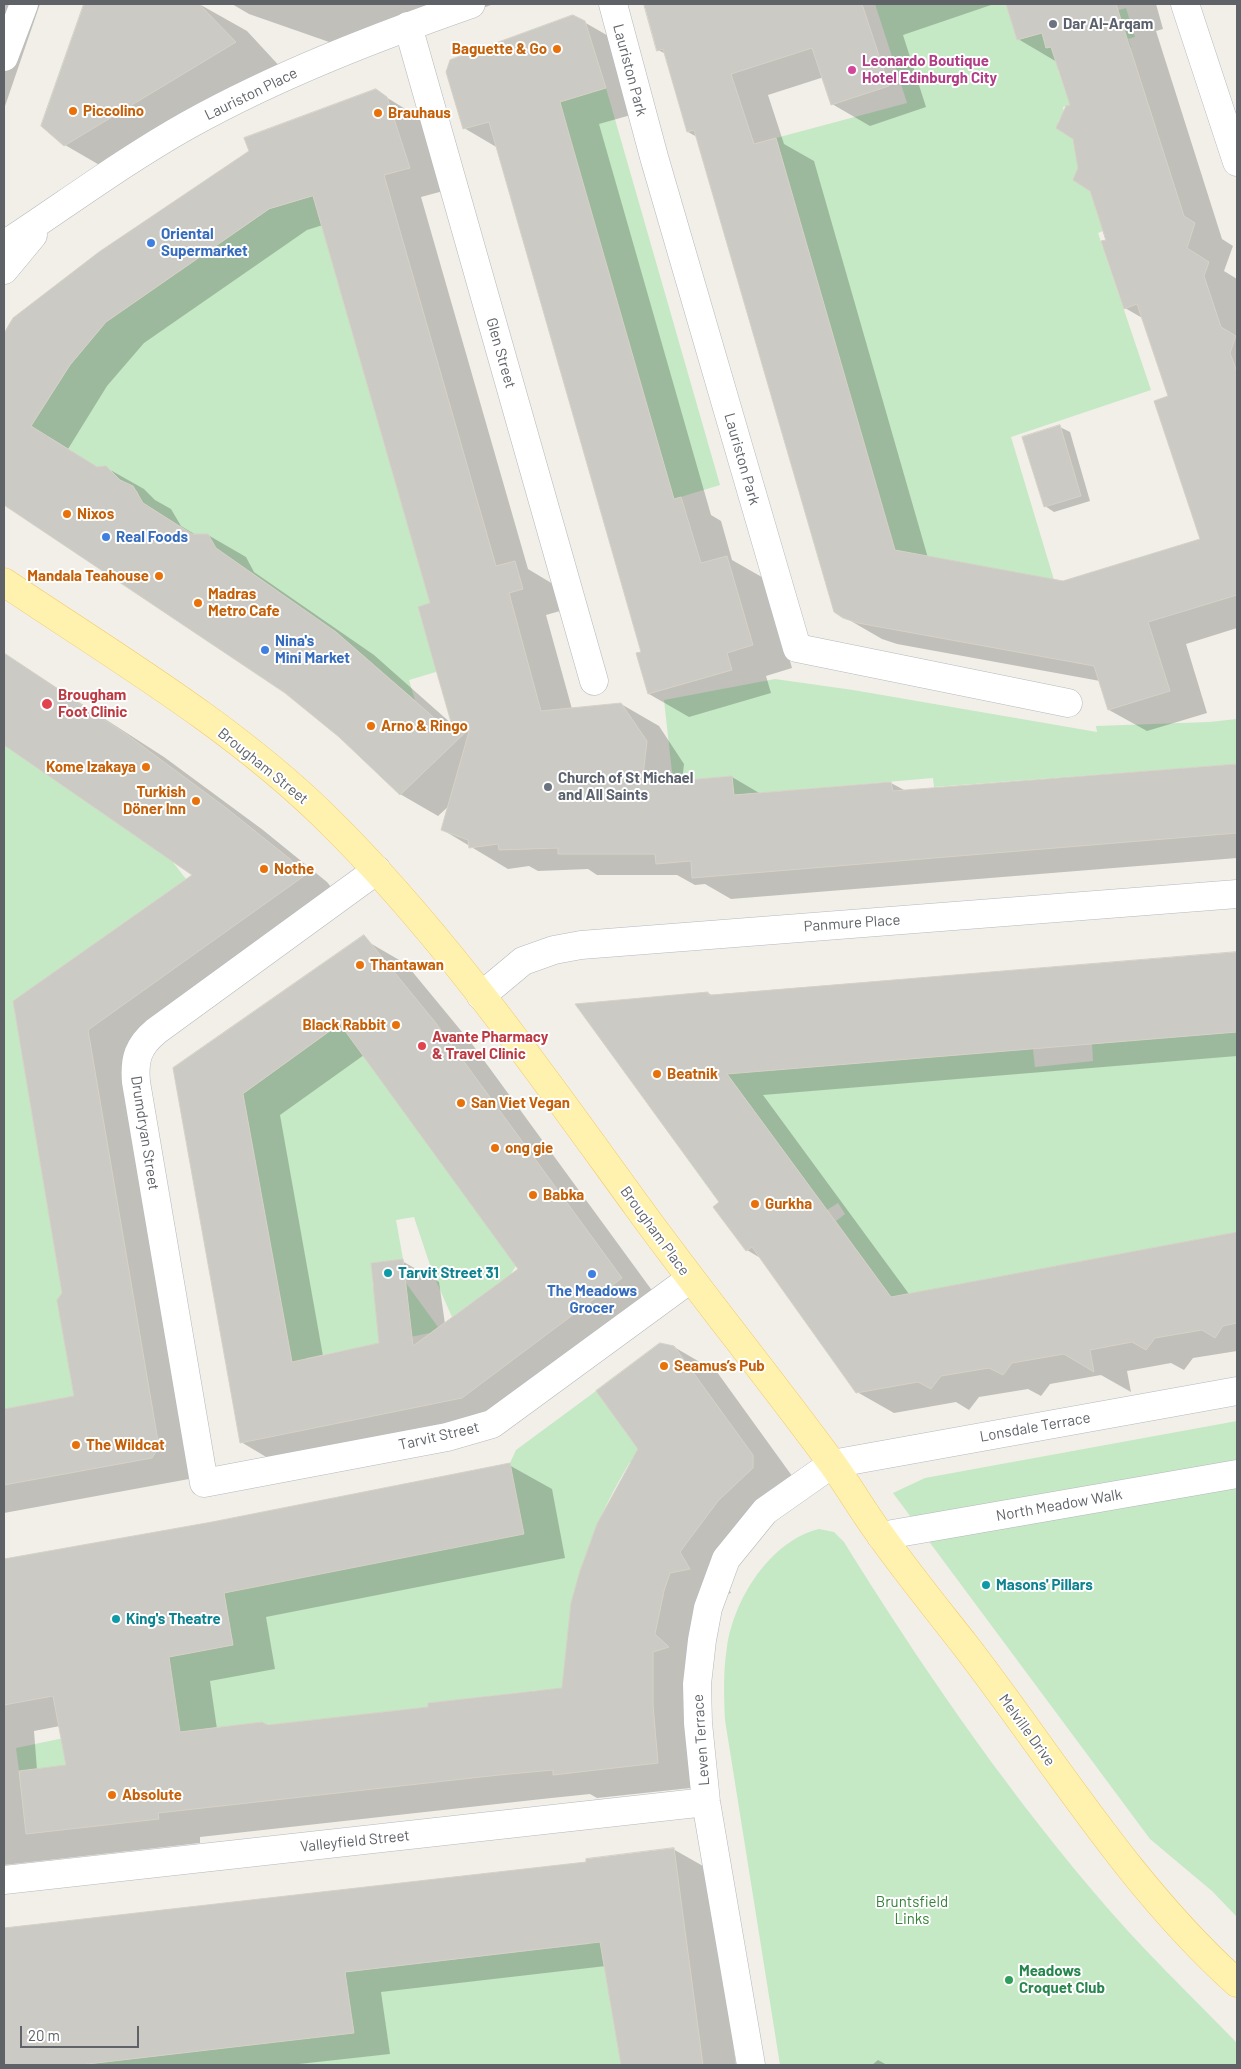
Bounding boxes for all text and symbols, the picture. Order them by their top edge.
place label: Dar Al-Arqam [1063,15,1153,33]
marker: Dar Al-Arqam [1047,18,1059,30]
street label: Lauriston Park [609,22,651,118]
place label: Baguette & Go [452,40,547,58]
marker: Baguette & Go [551,43,563,55]
place label: Leonardo Boutique Hotel Edinburgh City [862,52,997,87]
street label: Lauriston Place [202,64,300,124]
marker: Leonardo Boutique Hotel Edinburgh City [846,64,858,76]
place label: Piccolino [83,102,144,120]
place label: Brauhaus [388,104,451,122]
marker: Piccolino [67,105,79,117]
marker: Brauhaus [372,107,384,119]
place label: Oriental Supermarket [161,225,248,260]
marker: Oriental Supermarket [145,237,157,249]
street label: Glen Street [482,316,520,390]
street label: Lauriston Park [720,411,764,507]
place label: Nixos [77,505,114,523]
marker: Nixos [61,508,73,520]
place label: Real Foods [116,528,188,546]
marker: Real Foods [100,531,112,543]
place label: Mandala Teahouse [27,567,149,585]
marker: Mandala Teahouse [153,570,165,582]
place label: Madras Metro Cafe [208,585,280,620]
marker: Madras Metro Cafe [192,597,204,609]
place label: Nina's Mini Market [275,632,350,667]
marker: Nina's Mini Market [259,644,271,656]
place label: Brougham Foot Clinic [58,686,127,721]
marker: Brougham Foot Clinic [40,697,54,711]
place label: Arno & Ringo [381,717,468,735]
marker: Arno & Ringo [365,720,377,732]
street label: Brougham Street [214,724,312,808]
place label: Kome Izakaya [46,758,136,776]
marker: Kome Izakaya [140,761,152,773]
place label: Church of St Michael and All Saints [558,769,693,804]
marker: Church of St Michael and All Saints [542,781,554,793]
place label: Turkish Döner Inn [123,783,186,818]
marker: Turkish Döner Inn [190,795,202,807]
place label: Nothe [274,860,314,878]
marker: Nothe [258,863,270,875]
street label: Panmure Place [803,911,901,935]
place label: Thantawan [370,956,444,974]
marker: Thantawan [354,959,366,971]
place label: Black Rabbit [302,1016,386,1034]
marker: Black Rabbit [390,1019,402,1031]
place label: Avante Pharmacy & Travel Clinic [432,1028,548,1063]
marker: Avante Pharmacy & Travel Clinic [416,1040,428,1052]
place label: Beatnik [667,1065,718,1083]
marker: Beatnik [651,1068,663,1080]
street label: Drumdryan Street [127,1075,163,1191]
place label: San Viet Vegan [471,1094,570,1112]
marker: San Viet Vegan [455,1097,467,1109]
place label: ong gie [505,1139,553,1157]
marker: ong gie [489,1142,501,1154]
street label: Brougham Place [617,1183,693,1279]
place label: Babka [543,1186,584,1204]
marker: Babka [527,1189,539,1201]
place label: Gurkha [765,1195,812,1213]
marker: Gurkha [749,1198,761,1210]
place label: Tarvit Street 31 [398,1264,499,1282]
marker: Tarvit Street 31 [382,1267,394,1279]
marker: The Meadows Grocer [586,1268,598,1280]
place label: The Meadows Grocer [547,1282,637,1317]
place label: Seamus’s Pub [674,1357,765,1375]
marker: Seamus’s Pub [658,1360,670,1372]
street label: Lonsdale Terrace [978,1408,1092,1446]
street label: Tarvit Street [397,1418,481,1454]
place label: The Wildcat [86,1436,165,1454]
marker: The Wildcat [70,1439,82,1451]
street label: North Meadow Walk [995,1485,1123,1525]
place label: Masons' Pillars [996,1576,1093,1594]
marker: Masons' Pillars [980,1579,992,1591]
place label: King's Theatre [126,1610,221,1628]
marker: King's Theatre [110,1613,122,1625]
street label: Melville Drive [995,1691,1059,1769]
street label: Leven Terrace [689,1693,713,1787]
place label: Absolute [122,1786,182,1804]
marker: Absolute [106,1789,118,1801]
street label: Valleyfield Street [299,1826,411,1856]
park label: Bruntsfield Links [876,1893,948,1928]
place label: Meadows Croquet Club [1019,1962,1105,1997]
marker: Meadows Croquet Club [1003,1974,1015,1986]
scale bar [22,2016,141,2048]
text: 20 m [28,2026,60,2044]

